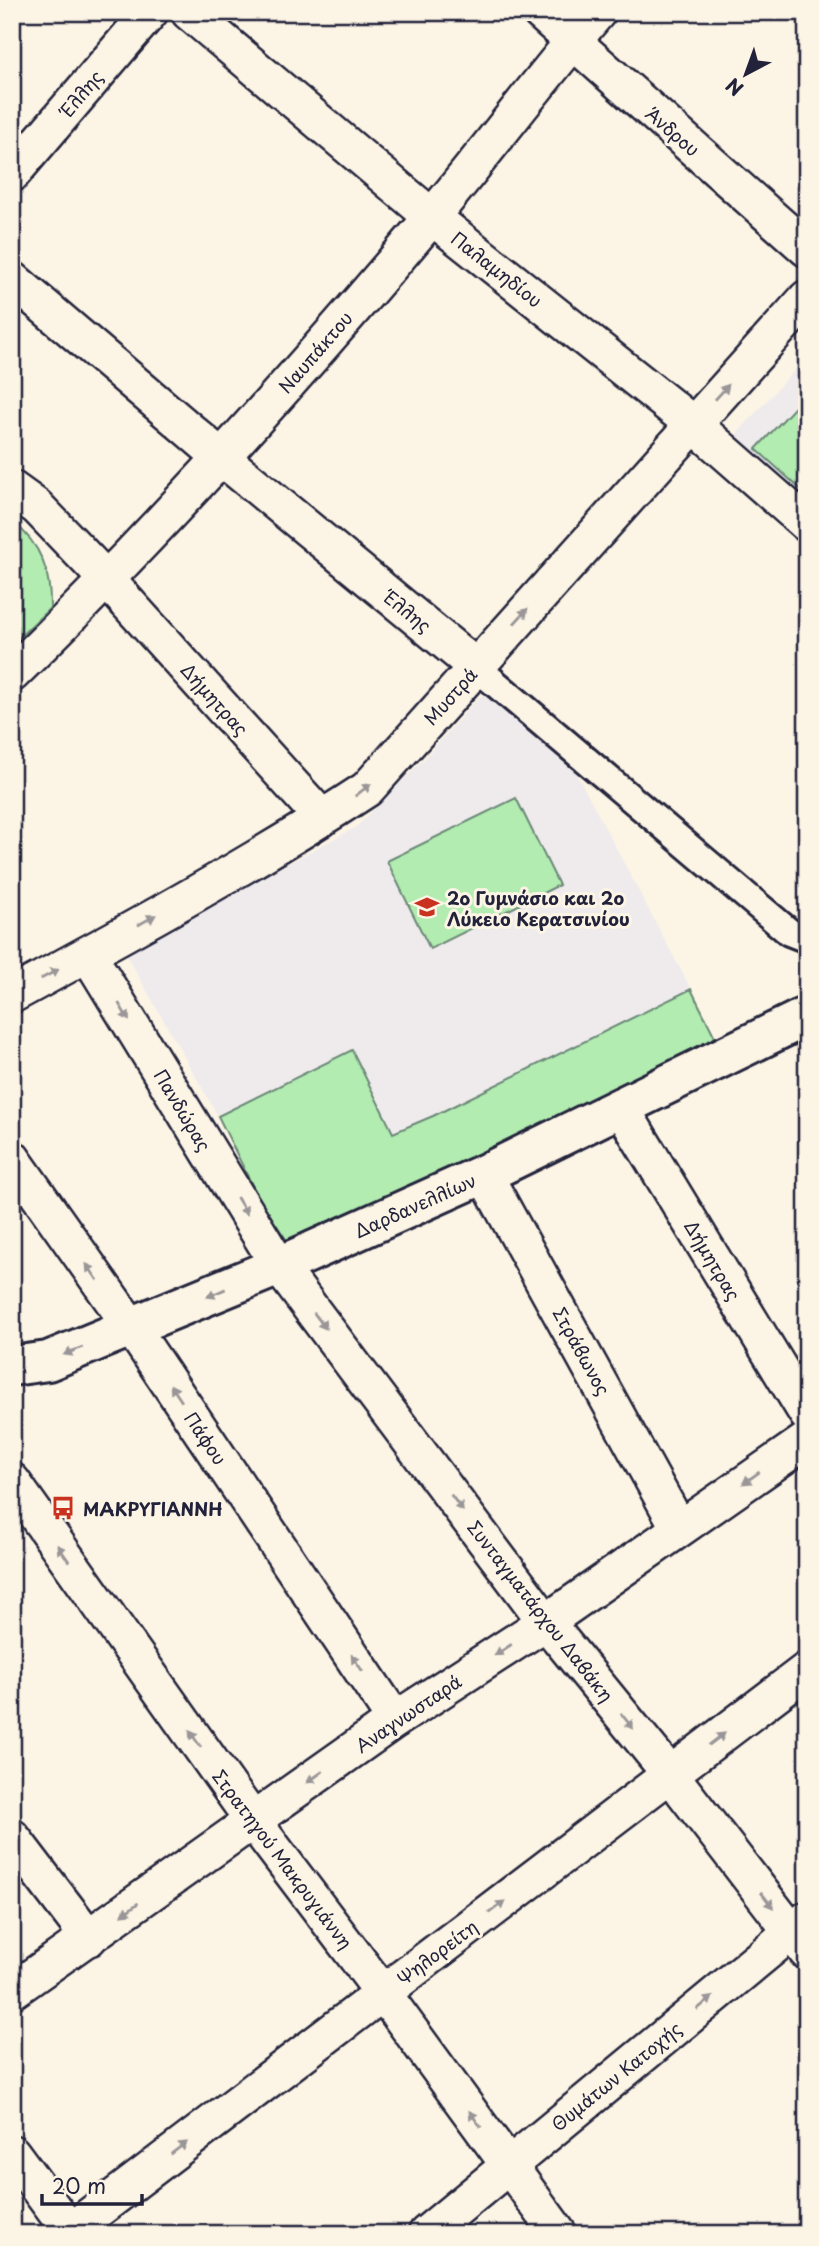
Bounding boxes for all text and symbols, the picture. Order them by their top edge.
north arrow [710,38,780,108]
street label: Έλλης [52,64,109,124]
text: N [719,72,749,103]
street label: Άνδρου [640,100,706,162]
street label: Παλαμηδίου [446,225,548,313]
street label: Ναυπάκτου [272,305,358,399]
one-way arrow [714,384,730,401]
street label: Έλλης [377,582,437,638]
one-way arrow [513,607,529,625]
street label: Δήμητρας [175,657,255,741]
street label: Μυστρά [417,661,483,731]
one-way arrow [353,783,371,798]
place label: 2ο Γυμνάσιο και 2ο Λύκειο Κερατσινίου [447,884,630,932]
school or university icon: 2ο Γυμνάσιο και 2ο Λύκειο Κερατσινίου [413,893,441,921]
one-way arrow [137,914,157,926]
one-way arrow [40,969,60,980]
one-way arrow [117,1003,130,1022]
street label: Πανδώρας [148,1064,218,1156]
street label: Δαρδανελλίων [350,1166,480,1244]
one-way arrow [236,1197,249,1216]
street label: Δήμητρας [678,1215,748,1305]
one-way arrow [85,1263,99,1281]
one-way arrow [205,1287,226,1298]
street label: Στράβωνος [547,1302,617,1400]
one-way arrow [313,1312,327,1330]
one-way arrow [62,1345,83,1356]
one-way arrow [169,1384,183,1402]
street label: Πάφου [178,1406,234,1470]
one-way arrow [742,1471,760,1485]
bus stop icon: ΜΑΚΡΥΓΙΑΝΝΗ [49,1494,77,1522]
one-way arrow [449,1494,463,1512]
place label: ΜΑΚΡΥΓΙΑΝΝΗ [83,1495,223,1522]
street label: Συνταγματάρχου Δαβάκη [462,1515,620,1707]
one-way arrow [56,1544,70,1562]
one-way arrow [494,1643,513,1656]
one-way arrow [350,1654,364,1672]
street label: Αναγνωσταρά [349,1667,467,1759]
one-way arrow [619,1711,634,1729]
one-way arrow [188,1730,202,1748]
one-way arrow [707,1731,725,1746]
street label: Στρατηγού Μακρυγιάννη [206,1764,360,1954]
one-way arrow [306,1770,324,1784]
one-way arrow [760,1890,775,1908]
one-way arrow [488,1900,506,1914]
one-way arrow [121,1902,139,1916]
street label: Ψηλορείτη [391,1913,483,1991]
one-way arrow [696,1995,714,2010]
street label: Θυμάτων Κατοχής [545,2015,687,2137]
one-way arrow [468,2110,482,2128]
one-way arrow [170,2141,189,2155]
scale bar [42,2162,142,2206]
text: 20 m [52,2169,106,2201]

